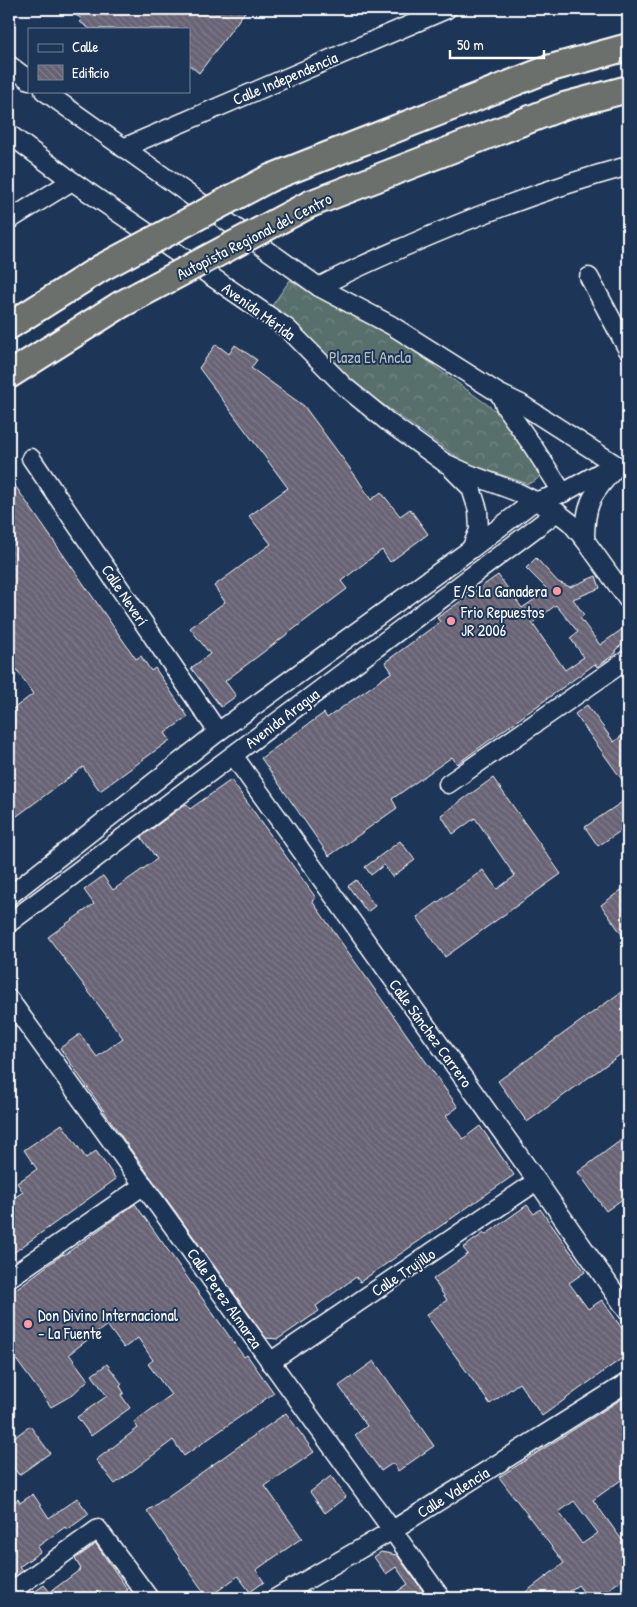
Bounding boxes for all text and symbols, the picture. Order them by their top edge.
legend [28,28,190,92]
scale bar [450,28,543,60]
text: 50 m [457,34,484,55]
text: Calle [72,36,99,57]
street label: Calle Independencia [229,46,341,110]
text: Edificio [72,62,109,83]
street label: Autopista Regional del Centro [173,187,336,285]
street label: Avenida Mérida [218,277,300,345]
park label: Plaza El Ancla [329,346,411,368]
street label: Calle Neverí [96,560,154,630]
place label: E/S La Ganadera [454,580,547,602]
marker: E/S La Ganadera [551,585,563,597]
place label: Frio Repuestos JR 2006 [460,601,544,641]
marker: Frio Repuestos JR 2006 [445,615,457,627]
street label: Avenida Aragua [240,683,324,753]
street label: Calle Sánchez Carrero [384,974,478,1092]
street label: Calle Trujillo [367,1242,440,1301]
street label: Calle Perez Almarza [182,1244,268,1352]
place label: Don Divino Internacional - La Fuente [38,1304,179,1344]
marker: Don Divino Internacional - La Fuente [22,1318,34,1330]
street label: Calle Valencia [413,1461,493,1523]

